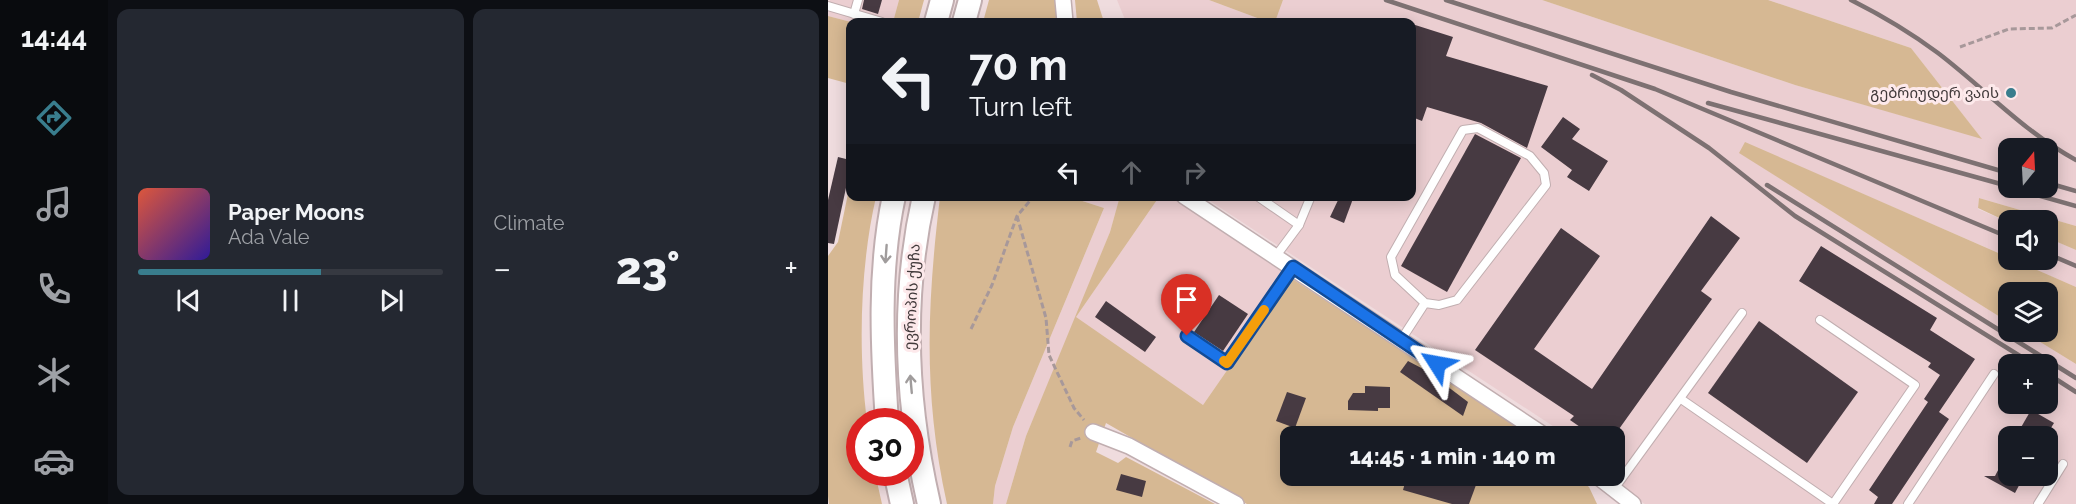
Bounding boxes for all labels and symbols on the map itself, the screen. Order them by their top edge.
place label: გებრიუდერ ვაის [1870,84,1999,102]
marker: გებრიუდერ ვაის [2004,86,2018,100]
north arrow [1998,138,2058,198]
street label: ევროპის ქუჩა [900,243,924,351]
one-way arrow [880,244,891,264]
pin [1161,274,1212,336]
position arrow [1405,332,1469,396]
one-way arrow [906,375,917,395]
speed limit sign: 30 [846,408,924,486]

